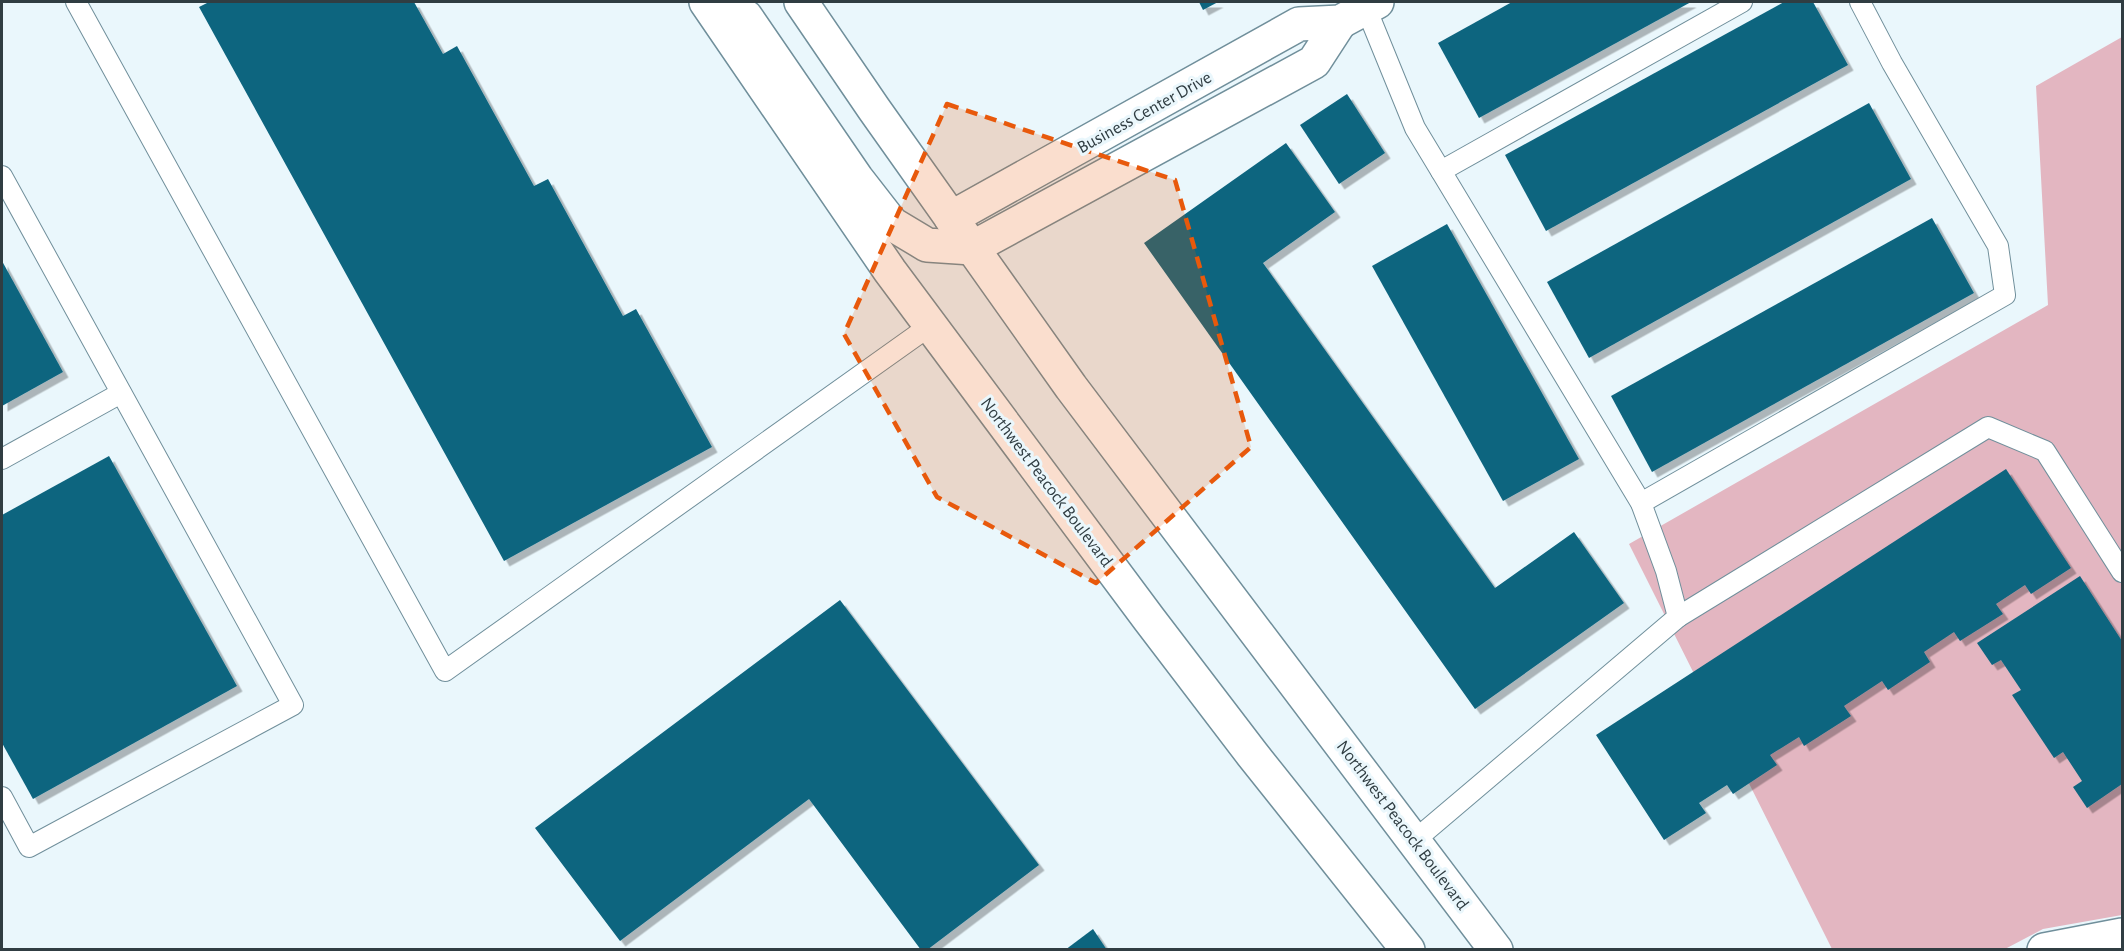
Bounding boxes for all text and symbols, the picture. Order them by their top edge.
street label: Business Center Drive [1074,69,1215,157]
street label: Northwest Peacock Boulevard [977,395,1116,571]
street label: Northwest Peacock Boulevard [1333,738,1472,914]

